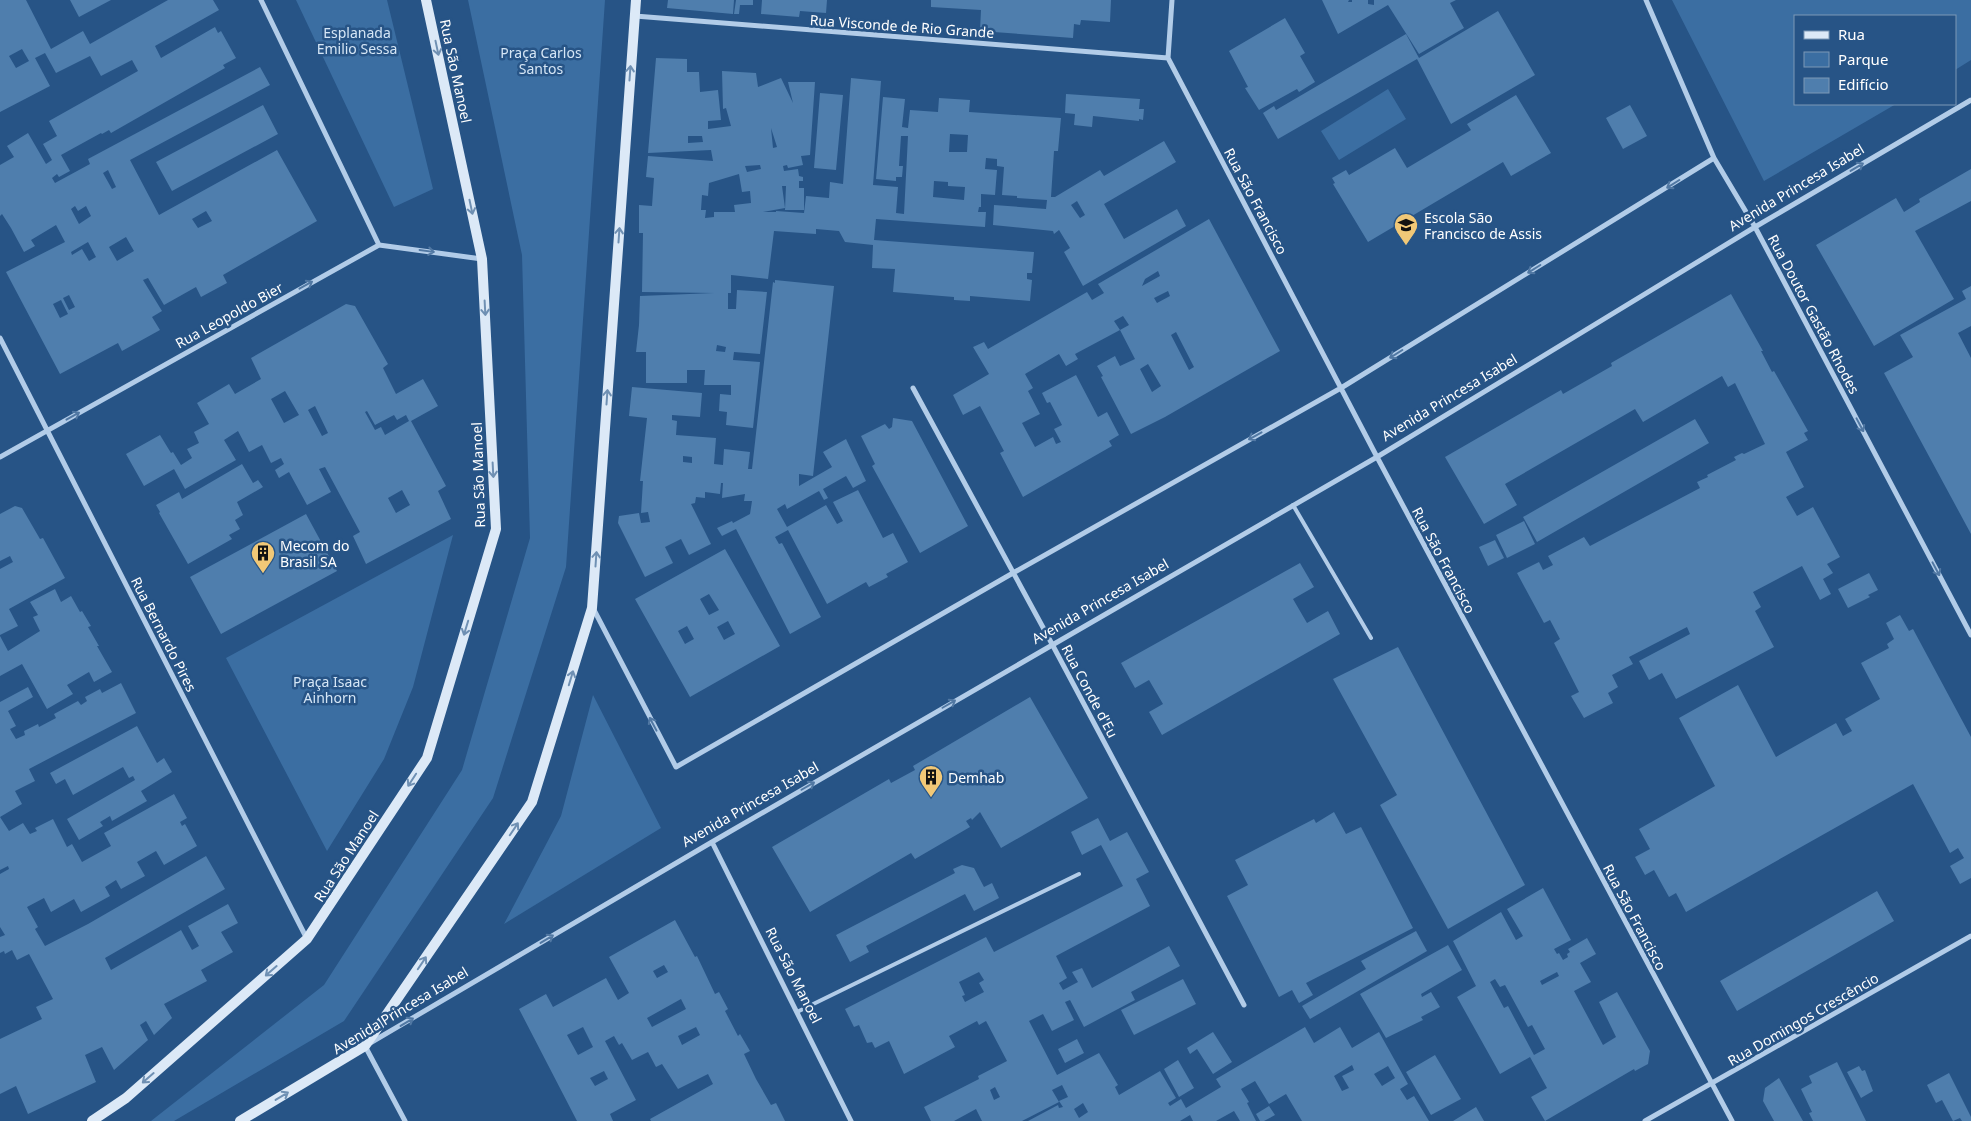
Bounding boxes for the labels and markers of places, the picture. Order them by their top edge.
place label: Escola São Francisco de Assis [1424,208,1542,243]
school or university icon: Escola São Francisco de Assis [1393,212,1419,246]
place label: Mecom do Brasil SA [280,536,350,571]
building icon: Mecom do Brasil SA [250,540,276,574]
building icon: Demhab [918,764,944,798]
place label: Demhab [948,768,1004,787]

